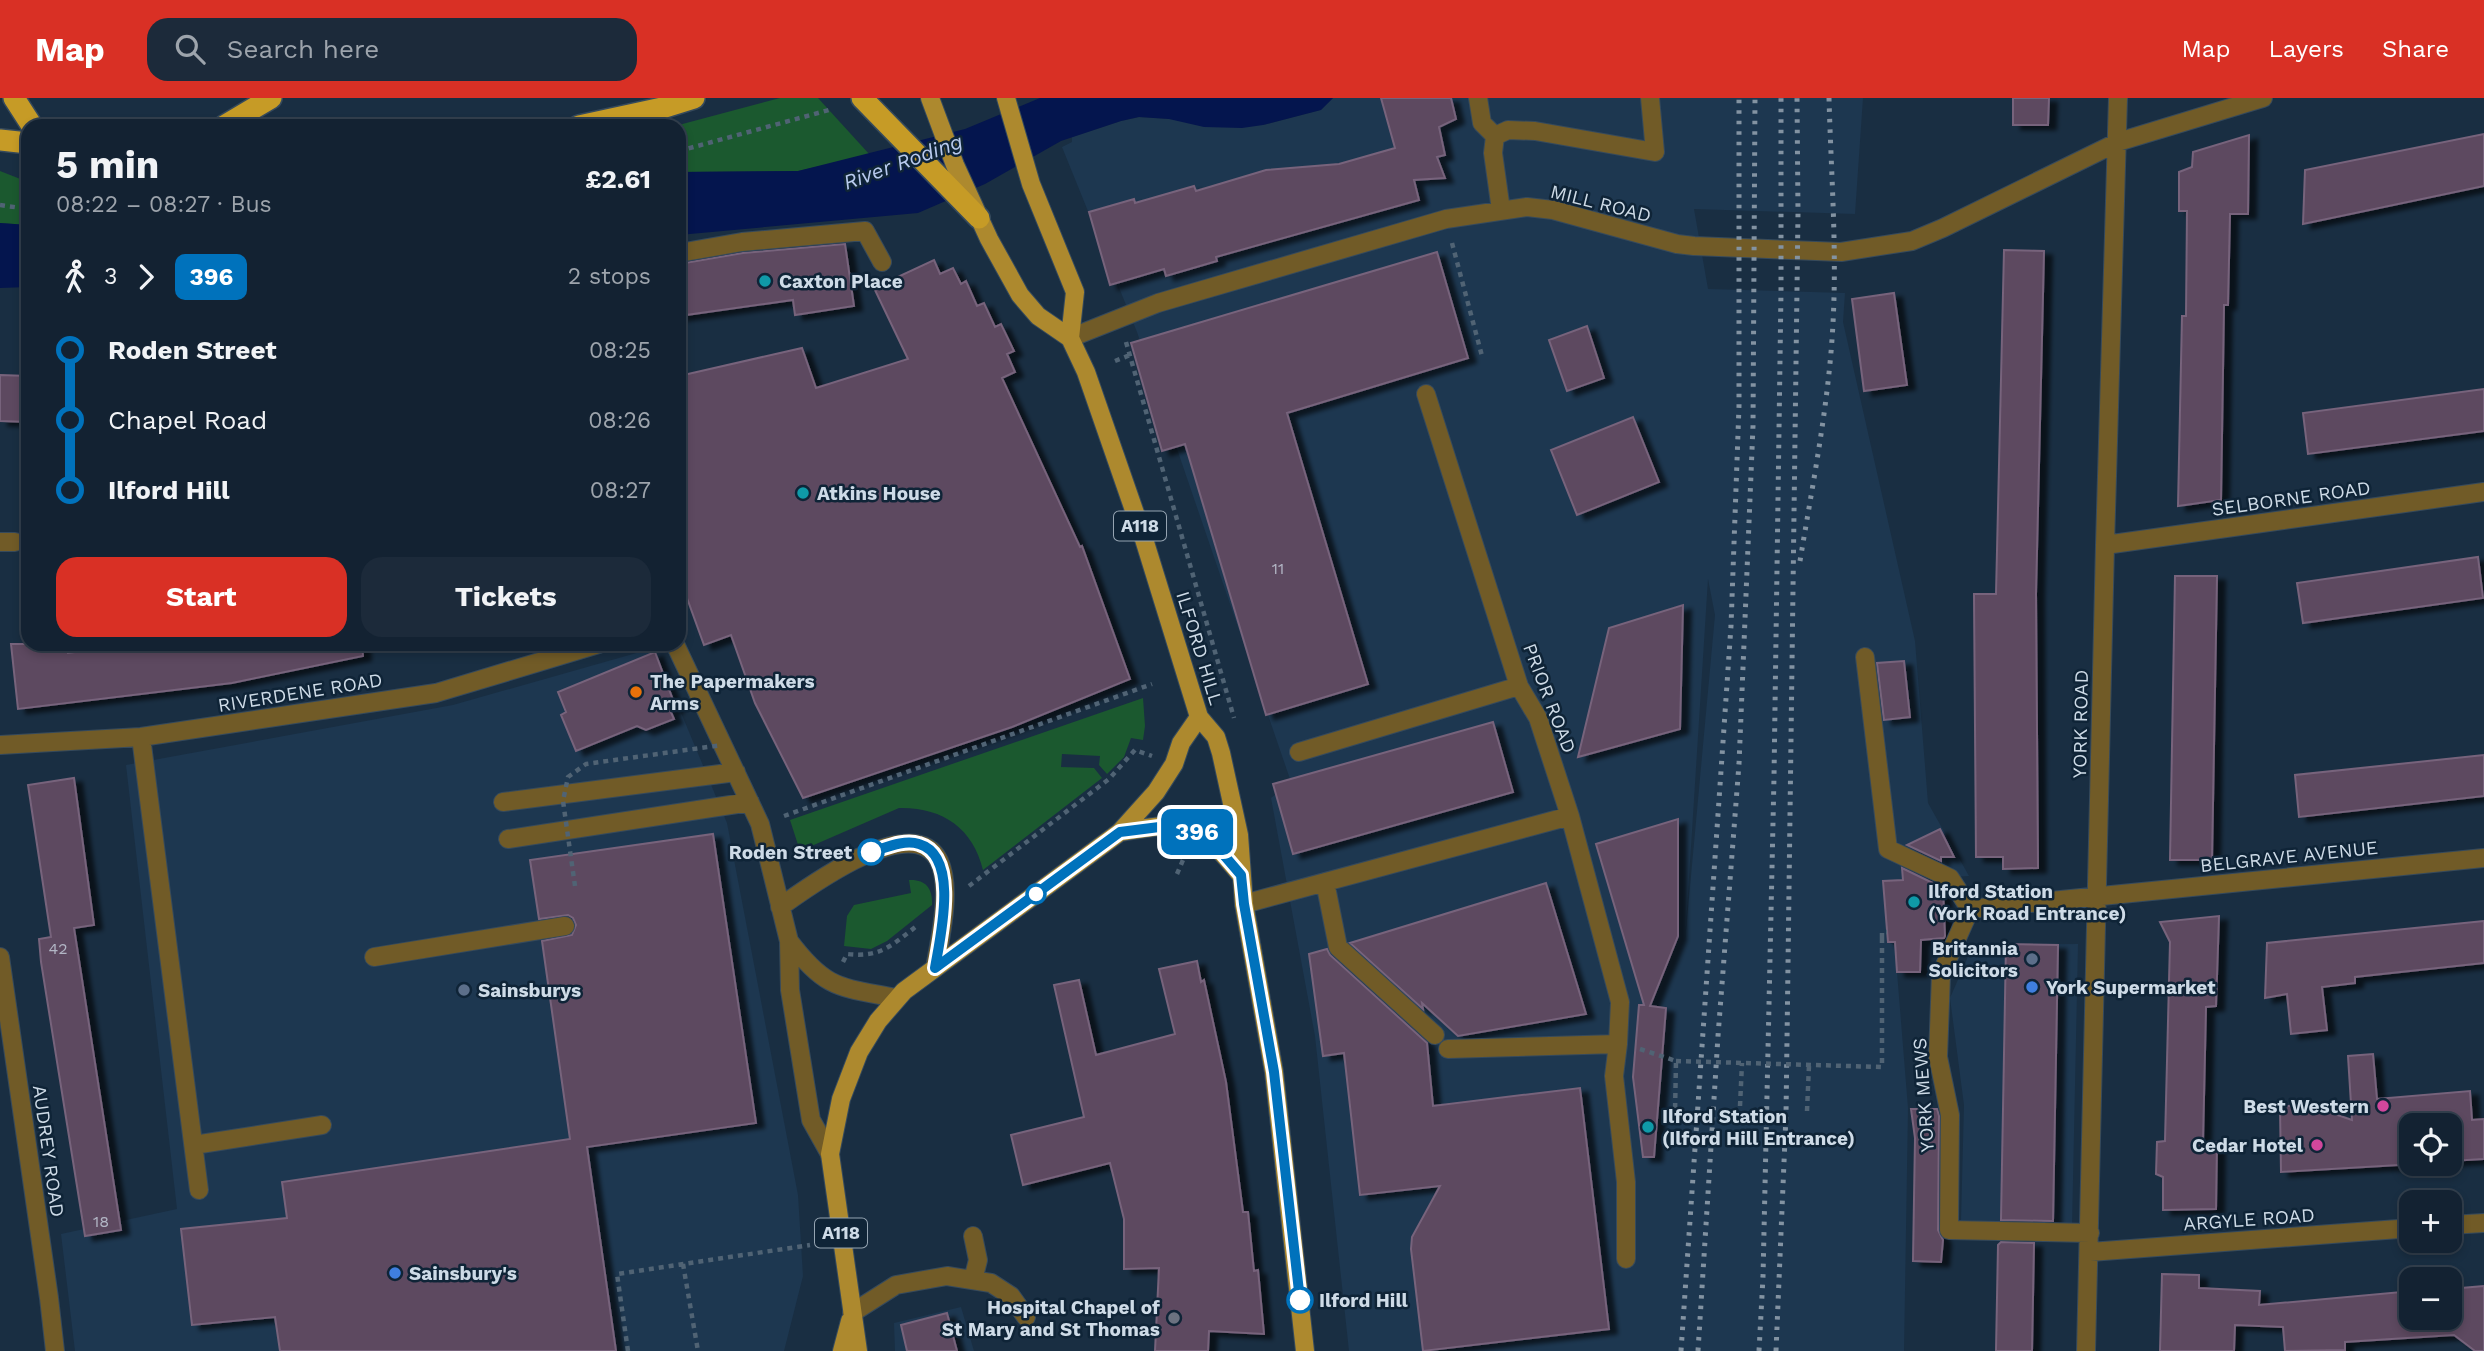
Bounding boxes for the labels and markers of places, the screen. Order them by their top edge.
place label: Caxton Place [779,270,903,293]
marker: Caxton Place [757,273,773,289]
place label: Atkins House [817,482,941,505]
marker: Atkins House [795,485,811,501]
place label: The Papermakers Arms [650,670,815,715]
marker: The Papermakers Arms [628,684,644,700]
marker: Roden Street [858,839,884,865]
place label: Roden Street [729,841,853,864]
place label: Ilford Station (York Road Entrance) [1928,880,2126,925]
unlabelled marker [1026,884,1046,904]
marker: Ilford Station (York Road Entrance) [1906,894,1922,910]
place label: Britannia Solicitors [1928,937,2018,982]
marker: Britannia Solicitors [2024,951,2040,967]
place label: York Supermarket [2046,976,2216,999]
place label: Sainsburys [478,979,581,1002]
marker: York Supermarket [2024,979,2040,995]
marker: Sainsburys [456,982,472,998]
place label: Best Western [2243,1095,2369,1118]
marker: Best Western [2375,1098,2391,1114]
place label: Ilford Station (Ilford Hill Entrance) [1662,1105,1855,1150]
marker: Ilford Station (Ilford Hill Entrance) [1640,1119,1656,1135]
place label: Cedar Hotel [2192,1134,2304,1157]
marker: Cedar Hotel [2309,1137,2325,1153]
place label: Sainsbury's [409,1262,517,1285]
marker: Sainsbury's [387,1265,403,1281]
marker: Ilford Hill [1287,1287,1313,1313]
place label: Ilford Hill [1319,1289,1409,1312]
place label: Hospital Chapel of St Mary and St Thomas [942,1296,1160,1341]
marker: Hospital Chapel of St Mary and St Thomas [1166,1310,1182,1326]

